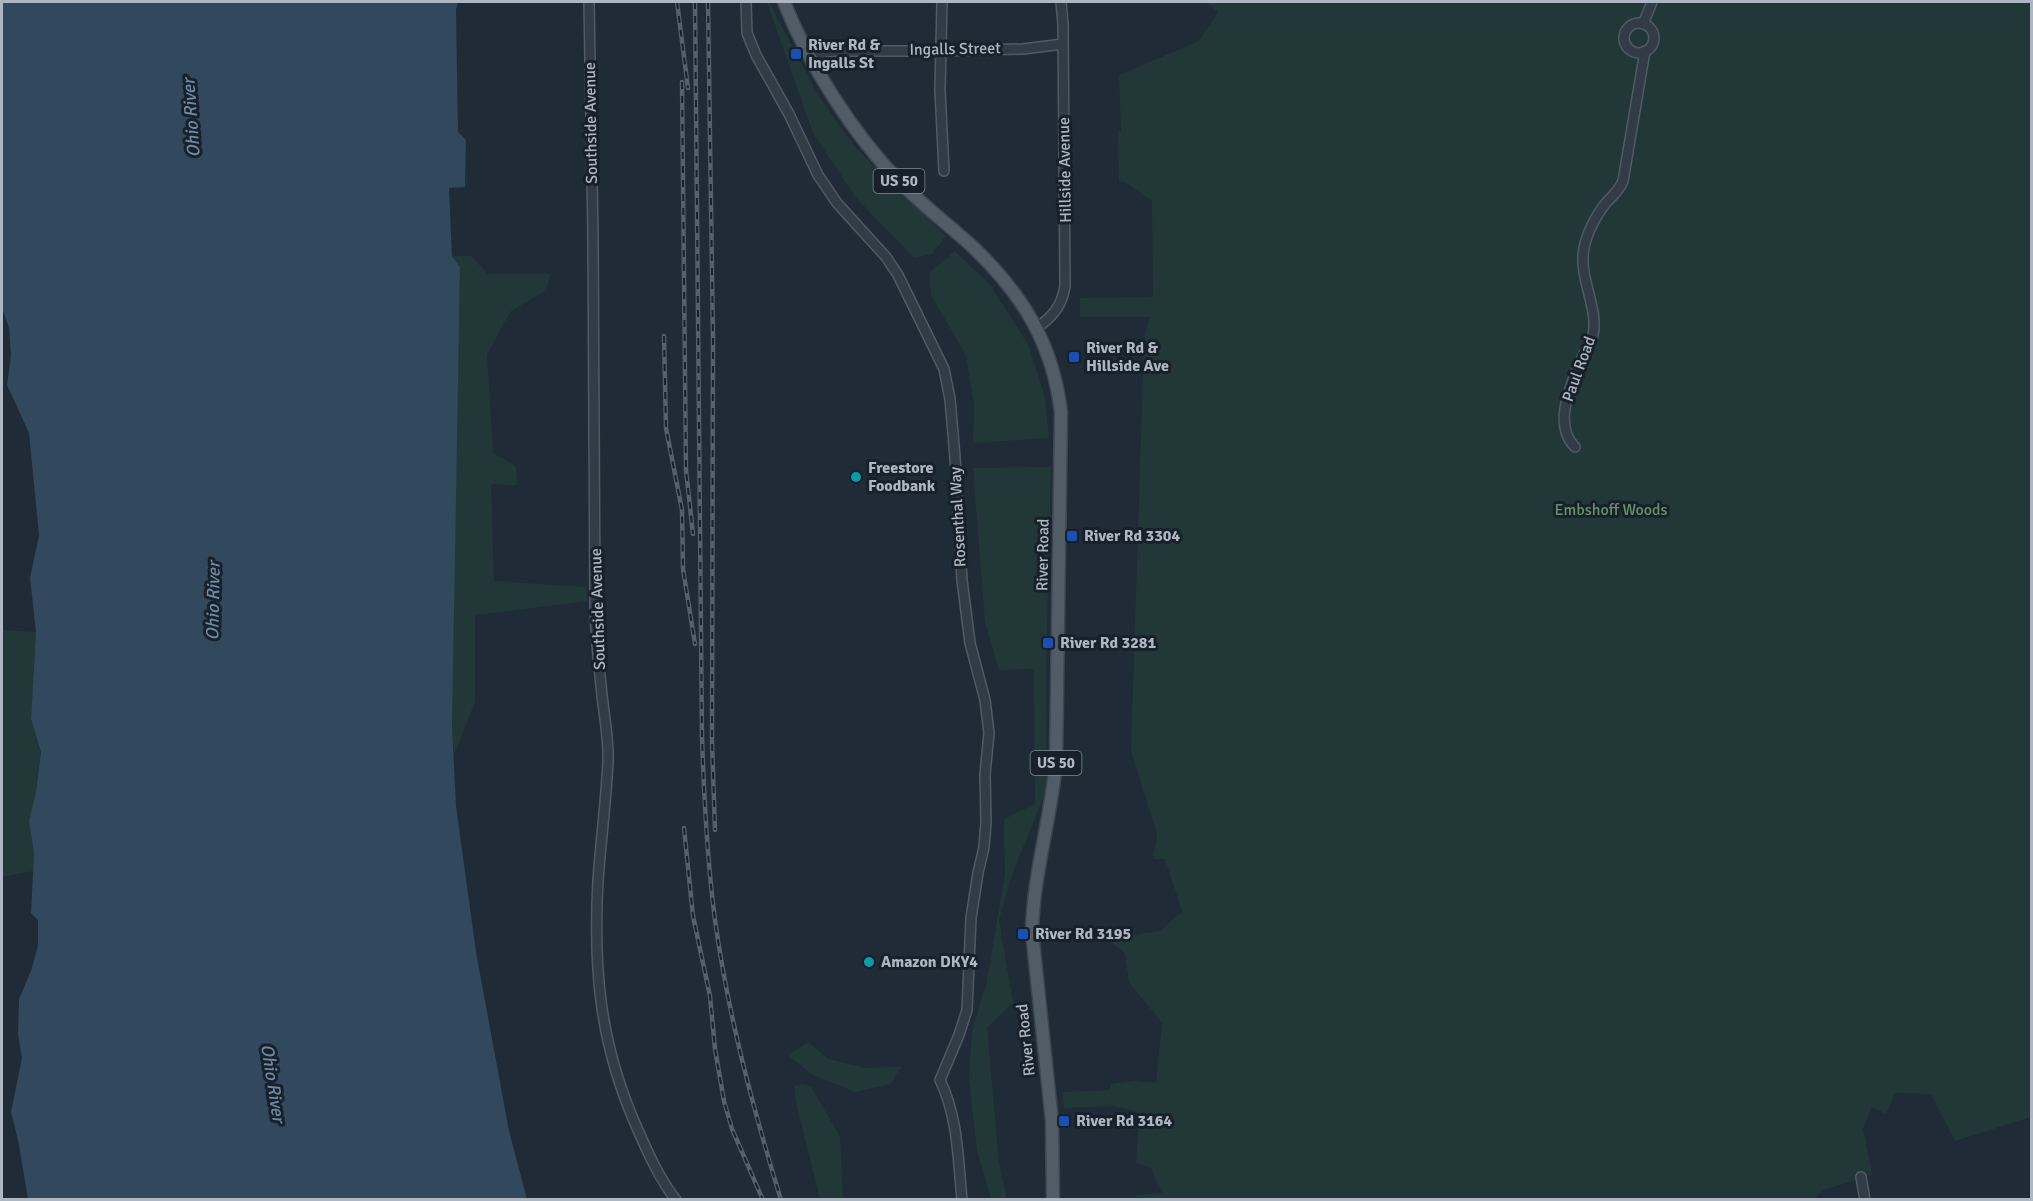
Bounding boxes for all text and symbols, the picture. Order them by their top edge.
place label: River Rd & Ingalls St [808,35,881,73]
street label: Ingalls Street [909,38,1001,60]
marker: River Rd & Ingalls St [789,47,803,61]
street label: Southside Avenue [580,62,602,184]
water label: Ohio River [177,75,205,158]
street label: Hillside Avenue [1054,117,1076,223]
road number: US 50 [874,169,924,193]
street label: Paul Road [1558,334,1600,404]
place label: River Rd & Hillside Ave [1086,338,1169,376]
marker: River Rd & Hillside Ave [1067,350,1081,364]
place label: Freestore Foodbank [868,458,936,496]
street label: Rosenthal Way [945,466,971,568]
marker: Freestore Foodbank [849,470,863,484]
park label: Embshoff Woods [1554,500,1668,520]
street label: River Road [1032,519,1054,591]
place label: River Rd 3304 [1084,526,1181,546]
marker: River Rd 3304 [1065,529,1079,543]
street label: Southside Avenue [586,548,610,670]
water label: Ohio River [201,559,225,641]
place label: River Rd 3281 [1060,633,1157,653]
marker: River Rd 3281 [1041,636,1055,650]
road number: US 50 [1030,751,1082,775]
place label: River Rd 3195 [1035,924,1131,944]
marker: River Rd 3195 [1016,927,1030,941]
place label: Amazon DKY4 [881,952,978,972]
marker: Amazon DKY4 [862,955,876,969]
street label: River Road [1012,1003,1040,1077]
water label: Ohio River [256,1042,290,1126]
place label: River Rd 3164 [1076,1111,1173,1131]
marker: River Rd 3164 [1057,1114,1071,1128]

